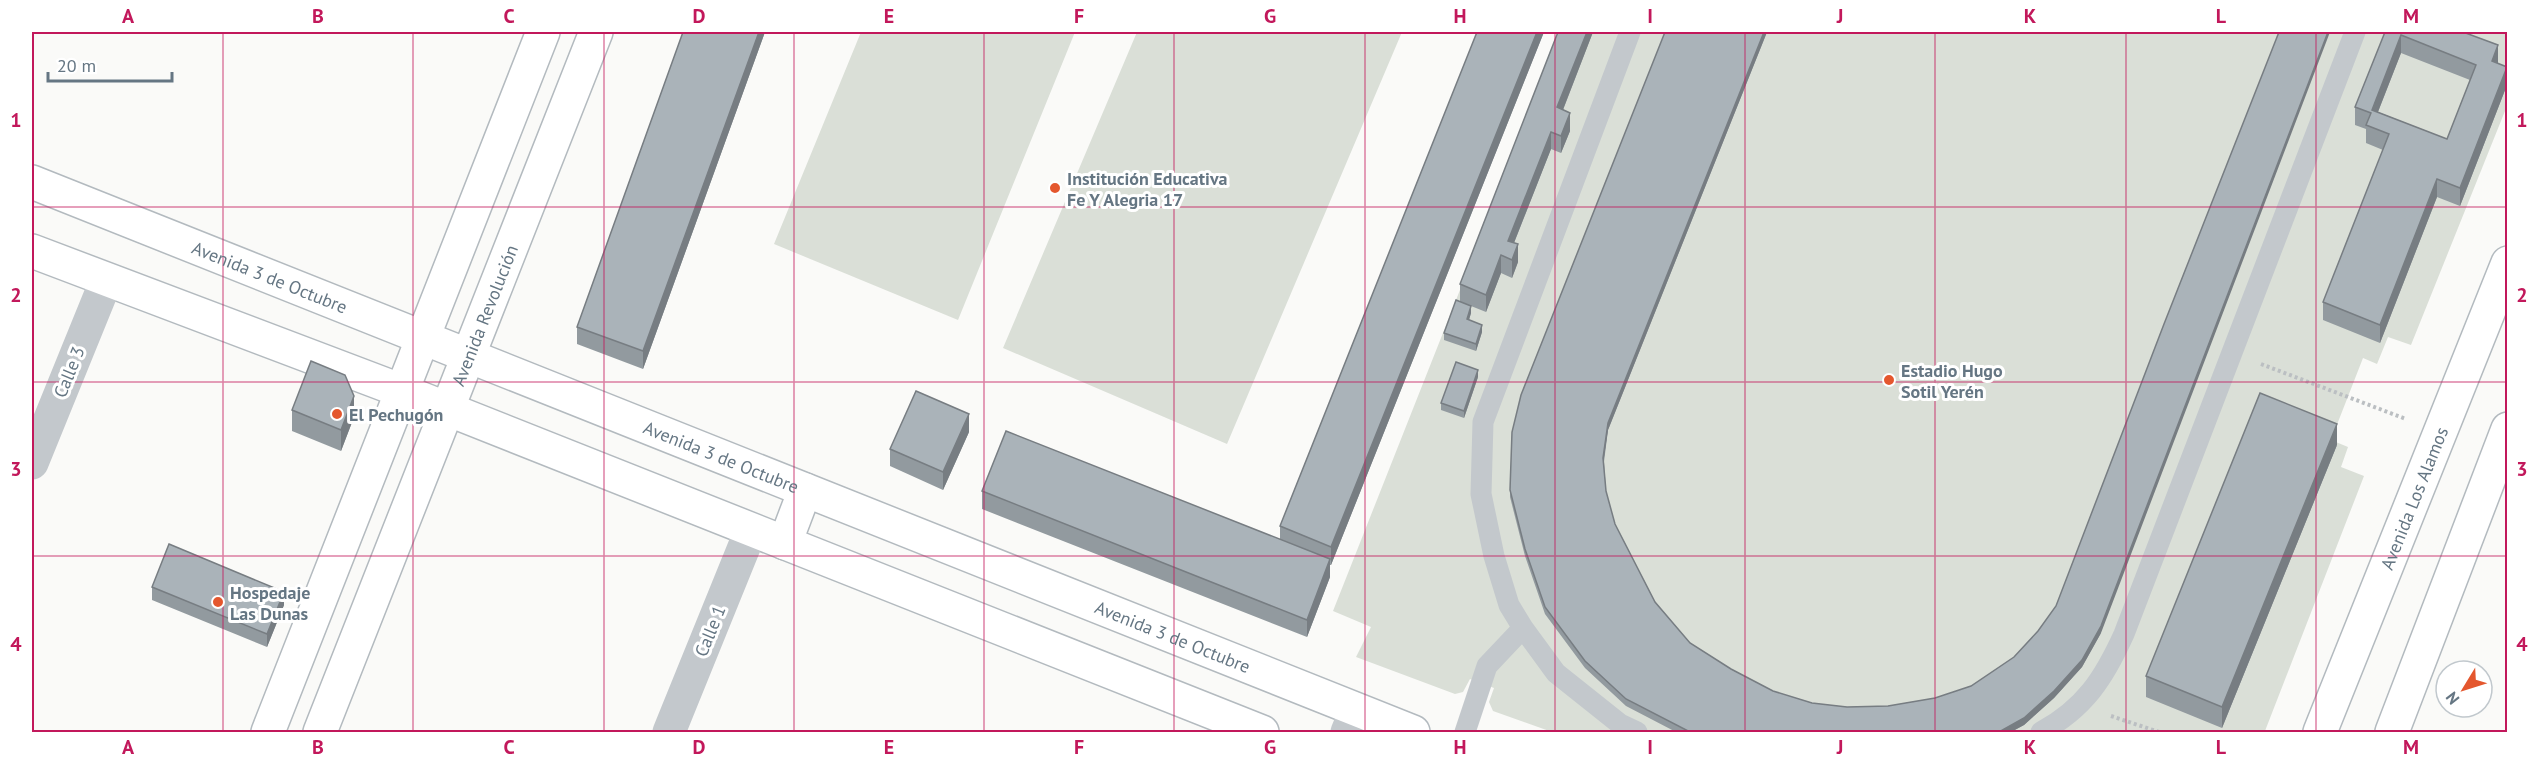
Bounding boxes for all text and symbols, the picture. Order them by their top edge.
text: A [122,3,135,29]
text: B [312,3,324,29]
text: C [503,3,515,29]
text: D [693,3,706,29]
text: E [884,3,894,29]
text: F [1074,3,1084,29]
text: G [1264,3,1276,29]
text: H [1453,3,1467,29]
text: I [1647,3,1653,29]
text: J [1836,3,1843,29]
text: K [2024,3,2037,29]
text: L [2216,3,2227,29]
text: M [2403,3,2419,29]
scale bar [48,45,172,83]
text: 20 m [57,54,96,77]
text: 1 [10,107,22,133]
text: 1 [2516,107,2528,133]
place label: Institución Educativa Fe Y Alegria 17 [1067,167,1228,211]
marker: Institución Educativa Fe Y Alegria 17 [1048,181,1062,195]
street label: Avenida 3 de Octubre [189,235,351,318]
street label: Avenida Revolución [446,241,523,389]
text: 2 [10,282,22,308]
text: 2 [2516,282,2528,308]
street label: Calle 3 [48,343,90,401]
place label: Estadio Hugo Sotil Yerén [1901,359,2003,403]
marker: Estadio Hugo Sotil Yerén [1882,373,1896,387]
place label: El Pechugón [349,403,443,426]
marker: El Pechugón [330,407,344,421]
street label: Avenida 3 de Octubre [640,415,802,498]
street label: Avenida Los Alamos [2375,423,2453,573]
text: 3 [10,456,22,482]
text: 3 [2516,456,2528,482]
place label: Hospedaje Las Dunas [230,581,310,625]
marker: Hospedaje Las Dunas [211,595,225,609]
street label: Avenida 3 de Octubre [1092,595,1254,678]
street label: Calle 1 [689,602,731,660]
text: 4 [10,631,22,657]
text: 4 [2516,631,2528,657]
north arrow [2434,659,2494,719]
text: N [2441,688,2463,709]
text: A [122,734,135,760]
text: B [312,734,324,760]
text: C [503,734,515,760]
text: D [693,734,706,760]
text: E [884,734,894,760]
text: F [1074,734,1084,760]
text: G [1264,734,1276,760]
text: H [1453,734,1467,760]
text: I [1647,734,1653,760]
text: J [1836,734,1843,760]
text: K [2024,734,2037,760]
text: L [2216,734,2227,760]
text: M [2403,734,2419,760]

